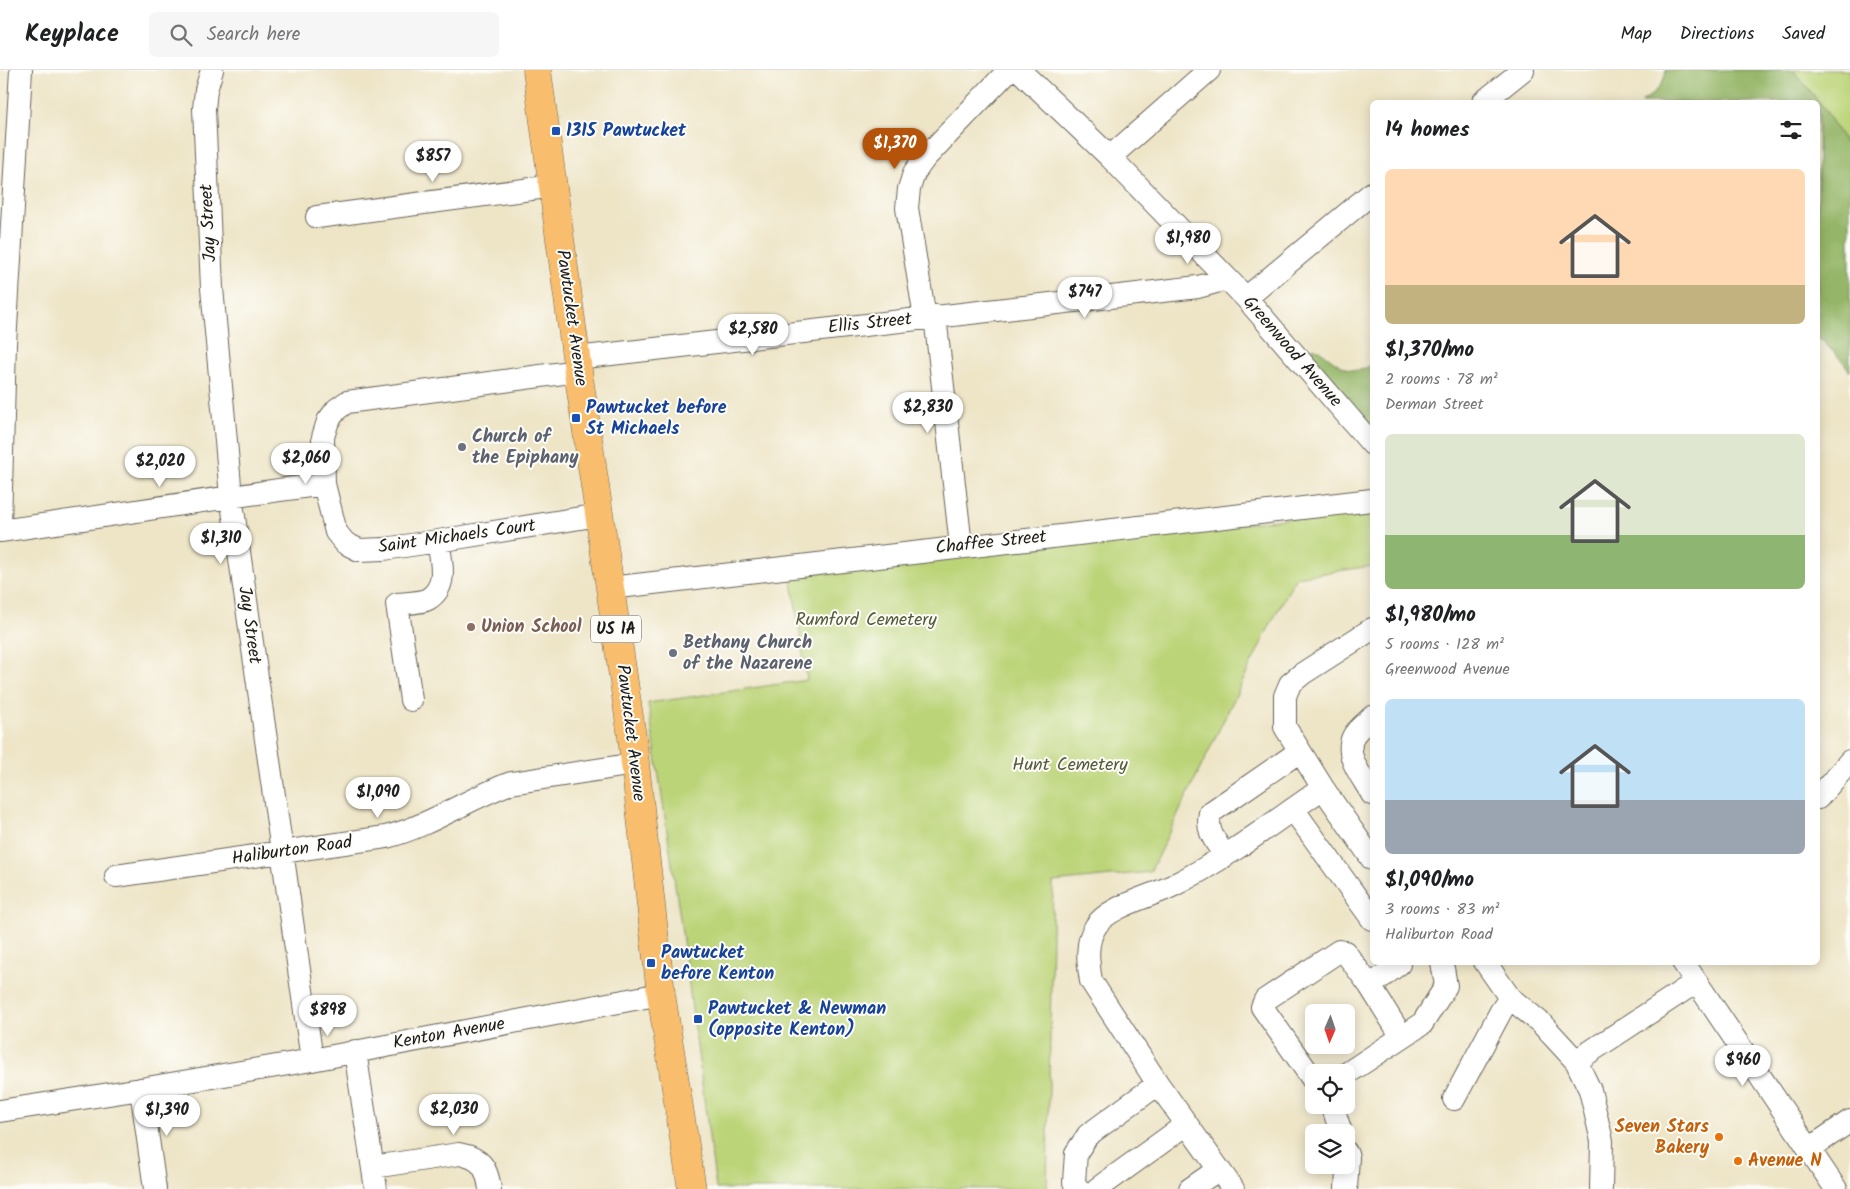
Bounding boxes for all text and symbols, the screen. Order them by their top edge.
search box [149,12,499,57]
text: Keyplace [25,15,119,54]
text: Search here [207,20,300,50]
text: Map [1620,20,1652,49]
text: Directions [1680,20,1754,49]
text: Saved [1782,20,1825,49]
icon: search [167,21,195,49]
text: 14 homes [1385,114,1470,147]
icon: filters [1777,116,1805,144]
place label: 1315 Pawtucket [566,117,687,146]
marker: 1315 Pawtucket [550,125,562,137]
pin: $1,370 [854,128,936,170]
text: $1,370 [873,131,917,156]
pin: $857 [403,140,463,183]
text: $857 [416,144,450,169]
street label: Jay Street [192,182,226,263]
icon: home [1550,201,1640,291]
pin: $1,980 [1147,222,1229,265]
text: $1,980 [1166,226,1210,251]
street label: Pawtucket Avenue [547,248,595,388]
pin: $747 [1055,276,1115,319]
text: $747 [1068,280,1102,305]
street label: Greenwood Avenue [1235,290,1349,414]
street label: Ellis Street [827,305,914,343]
pin: $2,580 [712,314,794,356]
text: $2,580 [729,317,777,342]
text: $1,370/mo [1385,334,1474,367]
text: 2 rooms · 78 m² [1385,367,1498,392]
pin: $2,830 [887,392,969,434]
text: Derman Street [1385,392,1484,417]
place label: Pawtucket before St Michaels [586,394,727,444]
text: $2,830 [903,395,953,420]
marker: Pawtucket before St Michaels [570,412,582,424]
place label: Church of the Epiphany [472,423,579,473]
marker: Church of the Epiphany [456,441,468,453]
pin: $2,060 [265,442,347,485]
pin: $2,020 [119,446,201,488]
text: $2,060 [282,446,330,471]
text: $2,020 [136,449,184,474]
icon: home [1550,466,1640,556]
street label: Saint Michaels Court [376,511,539,562]
pin: $1,310 [180,522,262,565]
street label: Chaffee Street [934,523,1049,563]
text: $1,310 [201,526,241,551]
street label: Jay Street [229,584,269,667]
text: $1,980/mo [1385,599,1476,632]
park label: Rumford Cemetery [795,606,937,635]
place label: Union School [481,613,582,642]
road number: US 1A [591,616,641,642]
marker: Union School [465,621,477,633]
place label: Bethany Church of the Nazarene [683,629,813,679]
text: 5 rooms · 128 m² [1385,632,1504,657]
marker: Bethany Church of the Nazarene [667,647,679,659]
text: Greenwood Avenue [1385,657,1510,682]
street label: Pawtucket Avenue [607,663,653,803]
icon: home [1550,731,1640,821]
park label: Hunt Cemetery [1012,751,1128,780]
pin: $1,090 [337,776,419,819]
text: $1,090 [356,780,400,805]
street label: Haliburton Road [230,828,355,874]
text: $1,090/mo [1385,864,1474,897]
text: 3 rooms · 83 m² [1385,897,1499,922]
text: Haliburton Road [1385,922,1493,947]
place label: Pawtucket before Kenton [661,939,774,989]
marker: Pawtucket before Kenton [645,957,657,969]
pin: $898 [298,994,358,1037]
place label: Pawtucket & Newman (opposite Kenton) [708,995,886,1045]
text: $898 [310,998,346,1023]
north arrow [1305,1004,1355,1054]
map controls [1305,1004,1355,1174]
street label: Kenton Avenue [391,1010,507,1058]
marker: Pawtucket & Newman (opposite Kenton) [692,1013,704,1025]
pin: $960 [1713,1044,1773,1087]
text: $960 [1726,1048,1760,1073]
button: locate [1305,1064,1355,1114]
pin: $1,390 [126,1094,208,1137]
pin: $2,030 [413,1094,495,1136]
text: $2,030 [430,1097,478,1122]
text: $1,390 [145,1098,189,1123]
place label: Seven Stars Bakery [1615,1113,1710,1163]
button: layers [1305,1124,1355,1174]
marker: Seven Stars Bakery [1713,1131,1725,1143]
place label: Avenue N [1748,1147,1822,1176]
marker: Avenue N [1732,1155,1744,1167]

